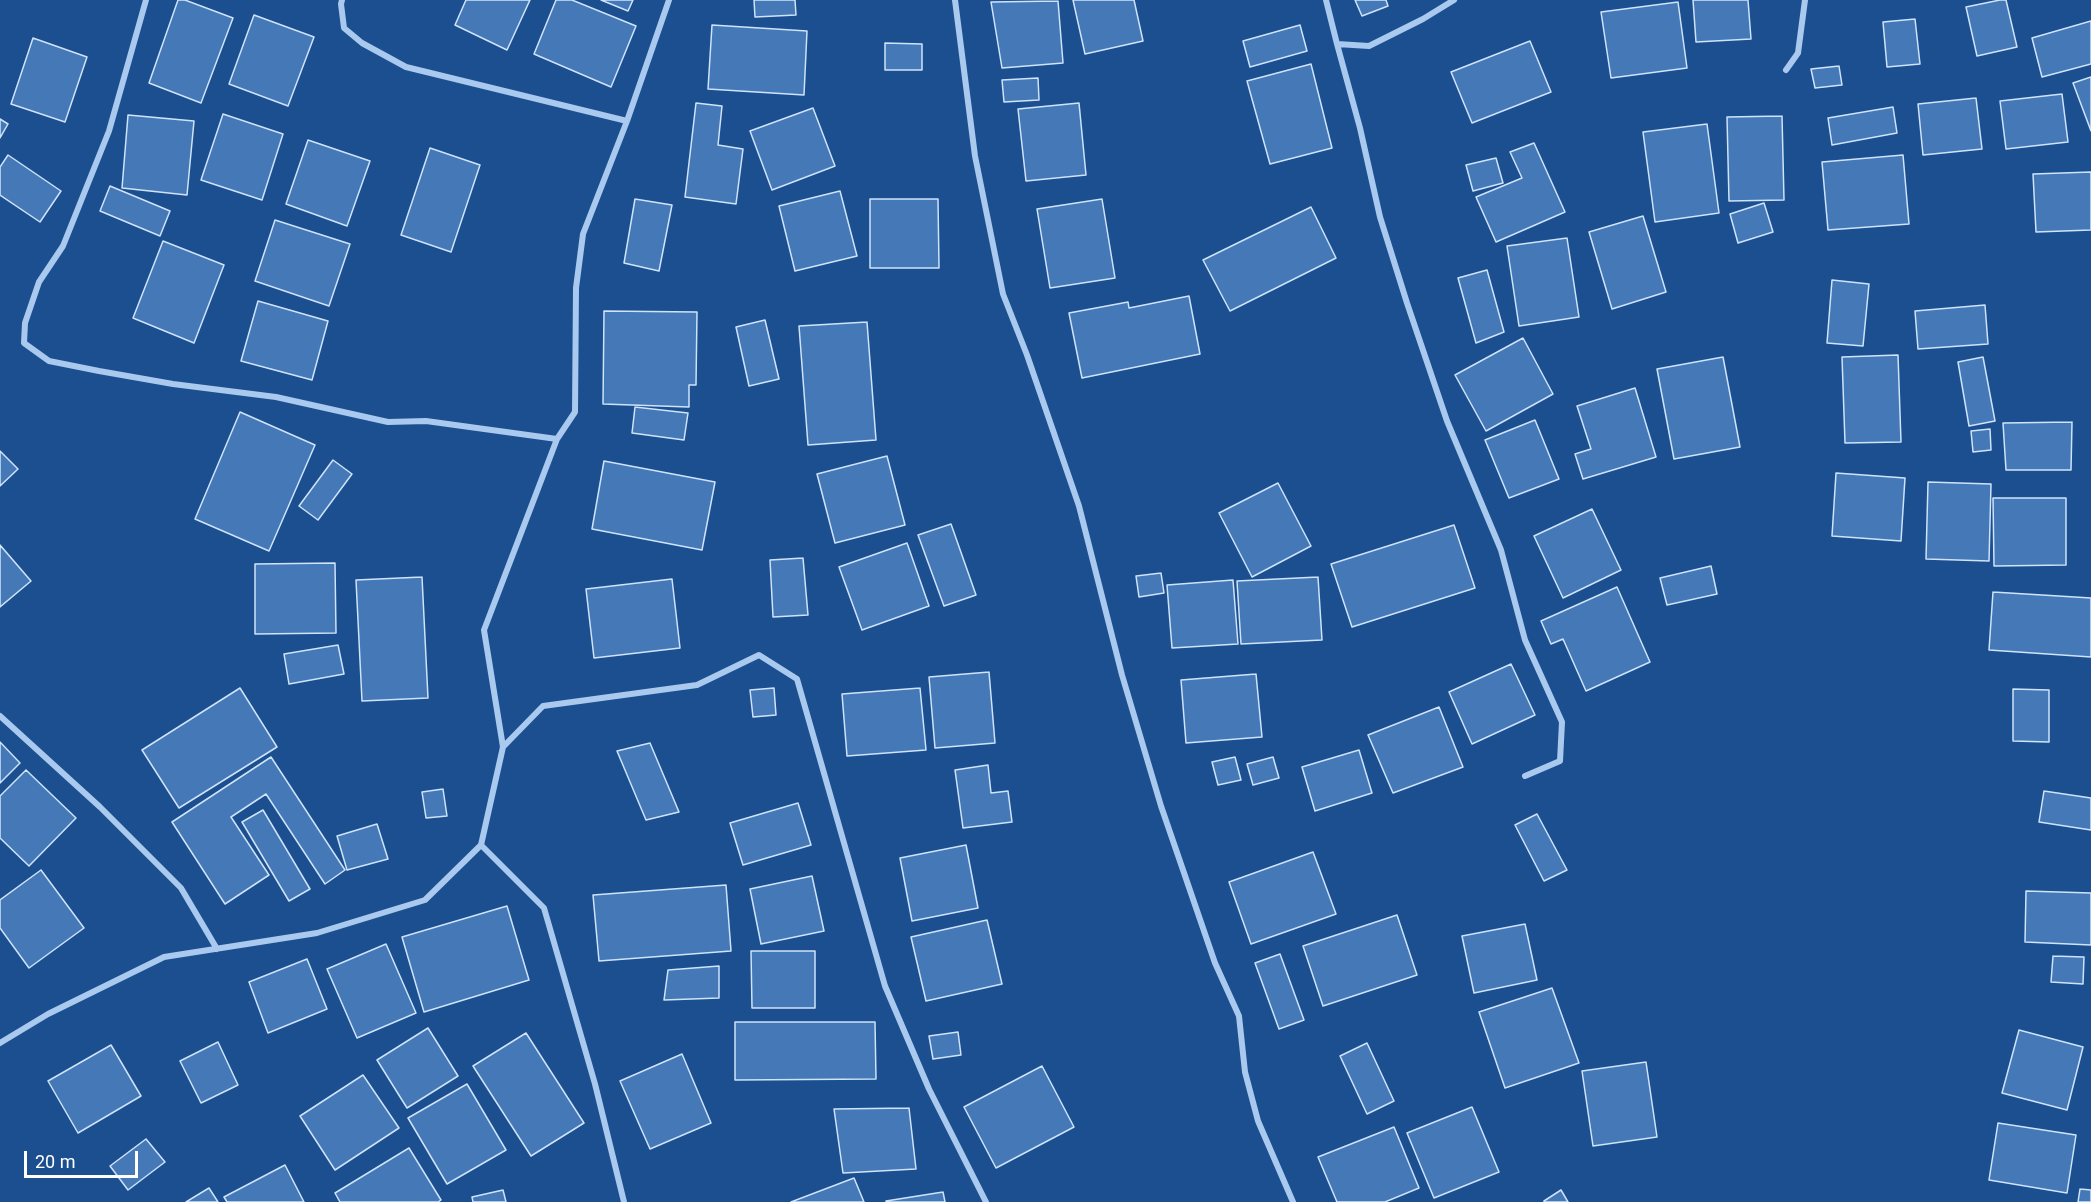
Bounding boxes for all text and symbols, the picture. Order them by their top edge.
scale bar [27,1139,141,1177]
text: 20 m [35,1151,75,1172]

